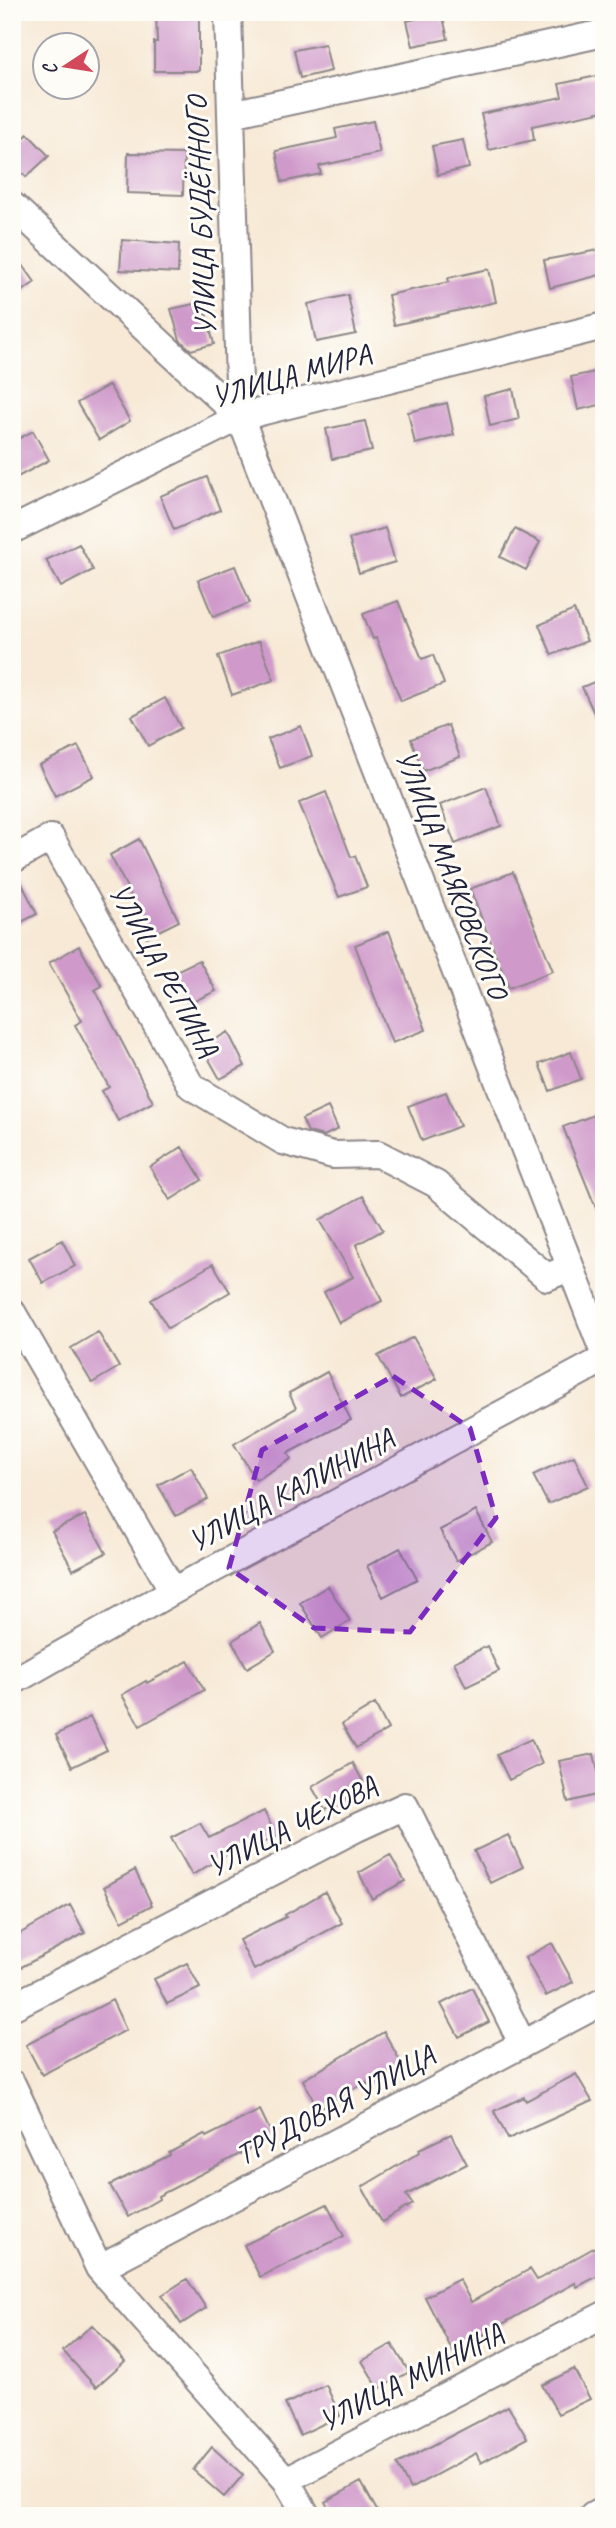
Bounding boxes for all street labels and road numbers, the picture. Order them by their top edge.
street label: УЛИЦА БУДЁННОГО [178,93,224,336]
street label: УЛИЦА МИРА [207,334,376,416]
street label: УЛИЦА МАЯКОВСКОГО [387,744,518,1006]
street label: УЛИЦА РЕПИНА [101,876,228,1064]
street label: УЛИЦА КАЛИНИНА [182,1419,402,1560]
street label: УЛИЦА ЧЕХОВА [201,1766,384,1885]
street label: ТРУДОВАЯ УЛИЦА [229,2036,443,2173]
street label: УЛИЦА МИНИНА [313,2314,510,2440]

